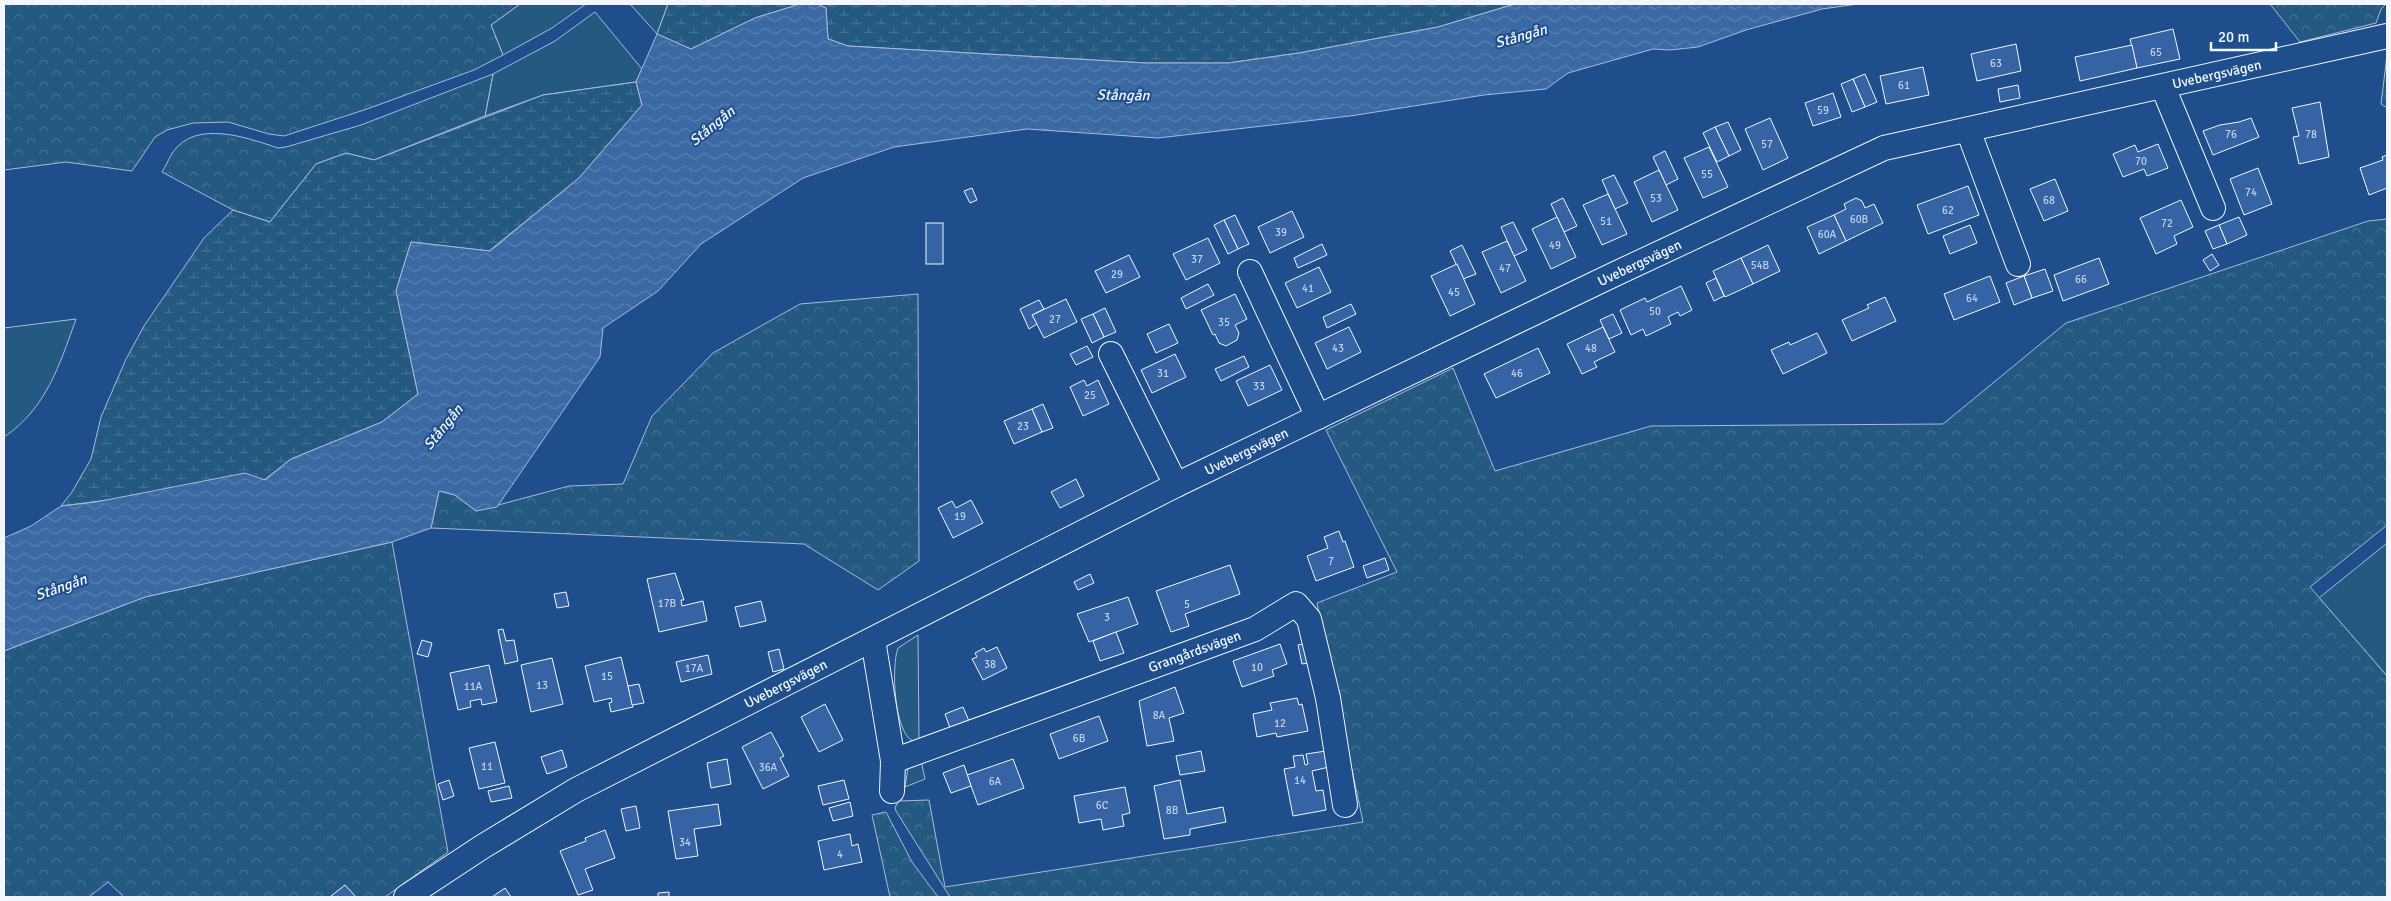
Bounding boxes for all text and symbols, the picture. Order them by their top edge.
water label: Stångån [1493,20,1550,52]
scale bar [2211,20,2276,52]
text: 20 m [2218,28,2249,46]
house number: 65 [2150,46,2162,59]
street label: Uvebergsvägen [2171,56,2263,93]
house number: 63 [1990,57,2002,70]
house number: 61 [1898,79,1910,92]
water label: Stångån [1096,86,1151,104]
water label: Stångån [686,102,739,150]
house number: 59 [1817,104,1829,117]
house number: 76 [2225,128,2237,141]
house number: 78 [2305,128,2317,141]
house number: 57 [1761,138,1773,151]
house number: 70 [2135,155,2147,168]
house number: 55 [1701,168,1713,181]
house number: 74 [2245,186,2257,199]
house number: 53 [1650,192,1662,205]
house number: 68 [2043,194,2055,207]
house number: 62 [1942,204,1954,217]
house number: 60B [1850,213,1869,226]
house number: 51 [1600,215,1612,228]
house number: 72 [2161,217,2173,230]
house number: 39 [1275,226,1287,239]
house number: 60A [1818,228,1837,241]
street label: Uvebergsvägen [1595,236,1684,290]
house number: 49 [1549,239,1561,252]
house number: 37 [1191,253,1203,266]
house number: 54B [1751,259,1770,272]
house number: 47 [1499,262,1511,275]
house number: 29 [1111,268,1123,281]
house number: 66 [2075,273,2087,286]
house number: 41 [1302,282,1314,295]
house number: 45 [1448,286,1460,299]
house number: 64 [1966,292,1978,305]
house number: 50 [1649,305,1661,318]
house number: 27 [1049,313,1061,326]
house number: 35 [1218,316,1230,329]
house number: 43 [1332,342,1344,355]
house number: 48 [1585,342,1597,355]
house number: 31 [1157,367,1169,380]
house number: 46 [1511,367,1523,380]
house number: 33 [1253,380,1265,393]
house number: 25 [1084,389,1096,402]
water label: Stångån [419,400,467,453]
house number: 23 [1017,420,1029,433]
street label: Uvebergsvägen [1202,424,1291,479]
house number: 19 [954,510,966,523]
house number: 7 [1328,555,1334,568]
water label: Stångån [33,570,90,604]
house number: 17B [658,597,677,610]
house number: 5 [1184,598,1190,611]
house number: 3 [1104,611,1110,624]
street label: Grangårdsvägen [1146,627,1243,676]
street label: Uvebergsvägen [741,656,830,712]
house number: 38 [984,658,996,671]
house number: 10 [1251,661,1263,674]
house number: 17A [685,662,704,675]
house number: 15 [601,670,613,683]
house number: 13 [536,679,548,692]
house number: 11A [464,680,483,693]
house number: 8A [1153,709,1166,722]
house number: 12 [1274,717,1286,730]
house number: 6B [1073,732,1086,745]
house number: 11 [481,760,493,773]
house number: 36A [759,761,778,774]
house number: 14 [1294,774,1306,787]
house number: 6A [989,775,1002,788]
house number: 6C [1096,799,1109,812]
house number: 8B [1166,804,1179,817]
house number: 34 [679,836,691,849]
house number: 4 [837,848,843,861]

